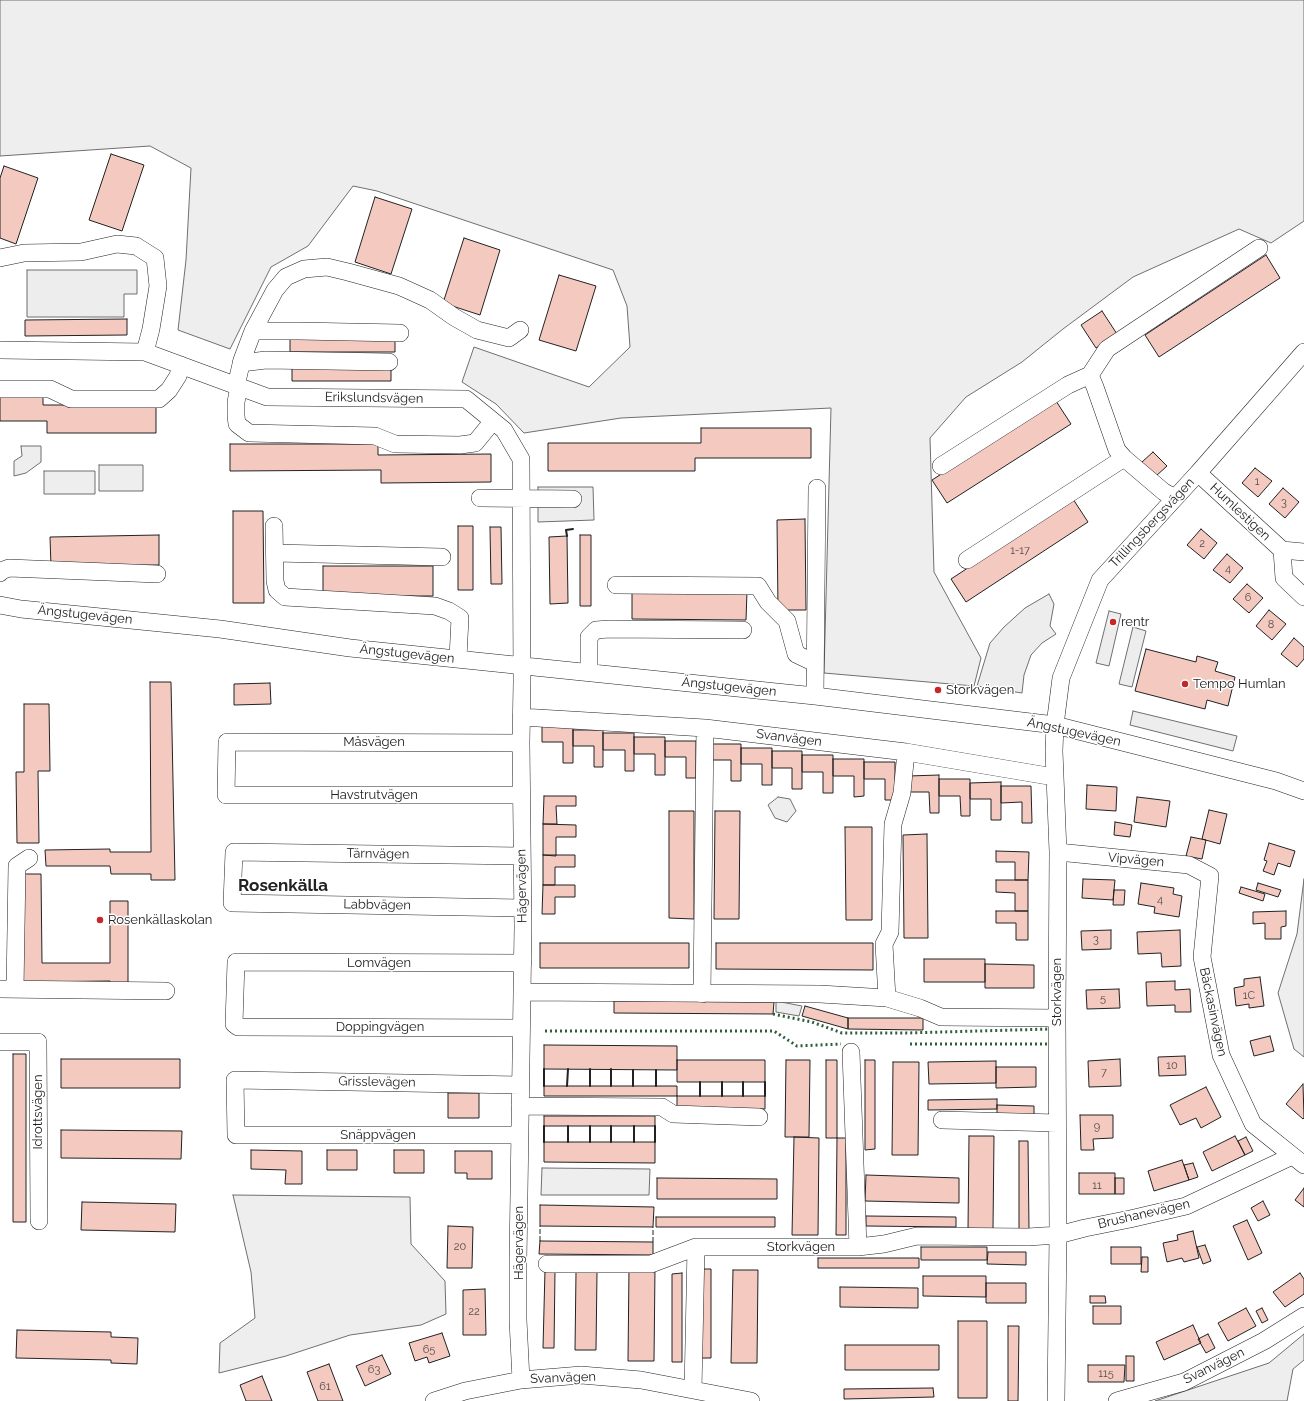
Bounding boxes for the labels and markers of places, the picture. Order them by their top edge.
place label: rentr [1121,614,1149,630]
marker: rentr [1108,617,1118,627]
place label: Tempo Humlan [1193,676,1286,692]
marker: Tempo Humlan [1180,679,1190,689]
place label: Storkvägen [946,682,1014,698]
marker: Storkvägen [933,685,943,695]
place label: Rosenkällaskolan [108,912,212,928]
marker: Rosenkällaskolan [95,915,105,925]

